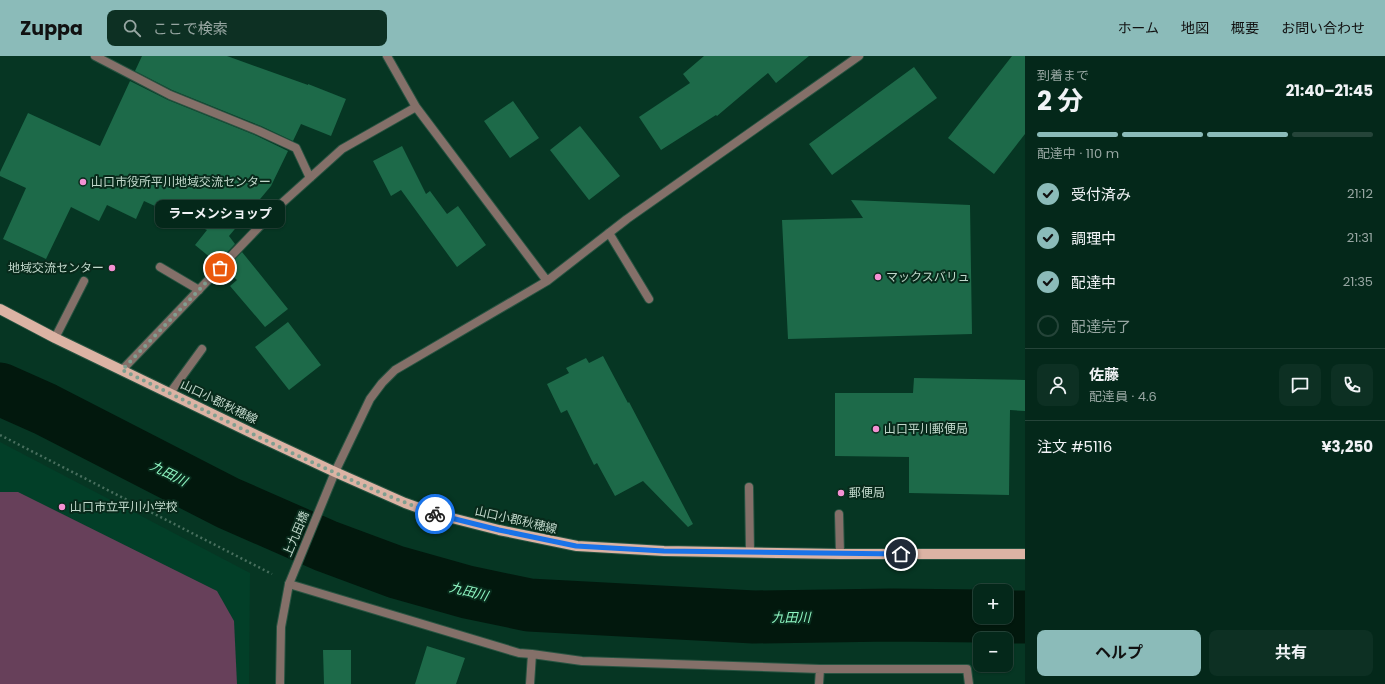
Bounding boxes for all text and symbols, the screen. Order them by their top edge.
search box [107,10,387,46]
text: Zuppa [20,15,83,42]
icon: search [121,17,143,39]
text: ここで検索 [153,18,228,39]
text: ホーム [1117,18,1159,38]
text: 地図 [1181,18,1209,38]
text: 概要 [1231,18,1259,38]
text: お問い合わせ [1281,18,1365,38]
text: 到着まで [1037,66,1089,85]
text: 21:40–21:45 [1286,80,1373,101]
text: 2 分 [1037,83,1083,119]
text: 配達中 · 110 m [1037,144,1119,163]
place label: 山口市役所平川地域交流センター [91,173,271,190]
marker: 山口市役所平川地域交流センター [78,177,88,187]
icon: check [1037,183,1059,205]
text: 受付済み [1071,184,1131,205]
text: 21:12 [1347,184,1373,203]
callout: ラーメンショップ [155,200,285,228]
text: ラーメンショップ [168,204,272,223]
icon: check [1037,227,1059,249]
text: 調理中 [1071,228,1116,249]
text: 21:31 [1347,228,1373,247]
pin [203,251,237,285]
icon: bag [209,257,231,279]
place label: 地域交流センター [8,259,104,276]
marker: 地域交流センター [107,263,117,273]
place label: マックスバリュ [886,268,970,285]
icon: check [1037,271,1059,293]
marker: マックスバリュ [873,272,883,282]
text: 配達中 [1071,272,1116,293]
text: 21:35 [1343,272,1373,291]
text: 配達完了 [1071,316,1131,337]
button: person [1037,364,1079,406]
text: 佐藤 [1089,364,1119,385]
button: chat [1279,364,1321,406]
button: phone [1331,364,1373,406]
street label: 山口小郡秋穂線 [178,375,261,428]
text: 配達員 · 4.6 [1089,387,1157,406]
place label: 山口平川郵便局 [884,420,968,437]
marker: 山口平川郵便局 [871,424,881,434]
text: 注文 #5116 [1037,436,1112,457]
text: ¥3,250 [1321,436,1373,457]
water label: 九田川 [147,456,192,492]
place label: 郵便局 [849,484,885,501]
marker: 郵便局 [836,488,846,498]
courier [415,494,455,534]
place label: 山口市立平川小学校 [70,498,178,515]
marker: 山口市立平川小学校 [57,502,67,512]
street label: 山口小郡秋穂線 [473,502,559,537]
icon: bike [424,503,446,525]
street label: 上九田橋 [278,508,313,559]
pin [884,537,918,571]
icon: home [890,543,912,565]
water label: 九田川 [448,578,492,606]
map controls [973,584,1013,672]
button: + [973,584,1013,624]
water label: 九田川 [771,608,812,627]
button: ヘルプ [1037,630,1201,676]
button: 共有 [1209,630,1373,676]
button: − [973,632,1013,672]

